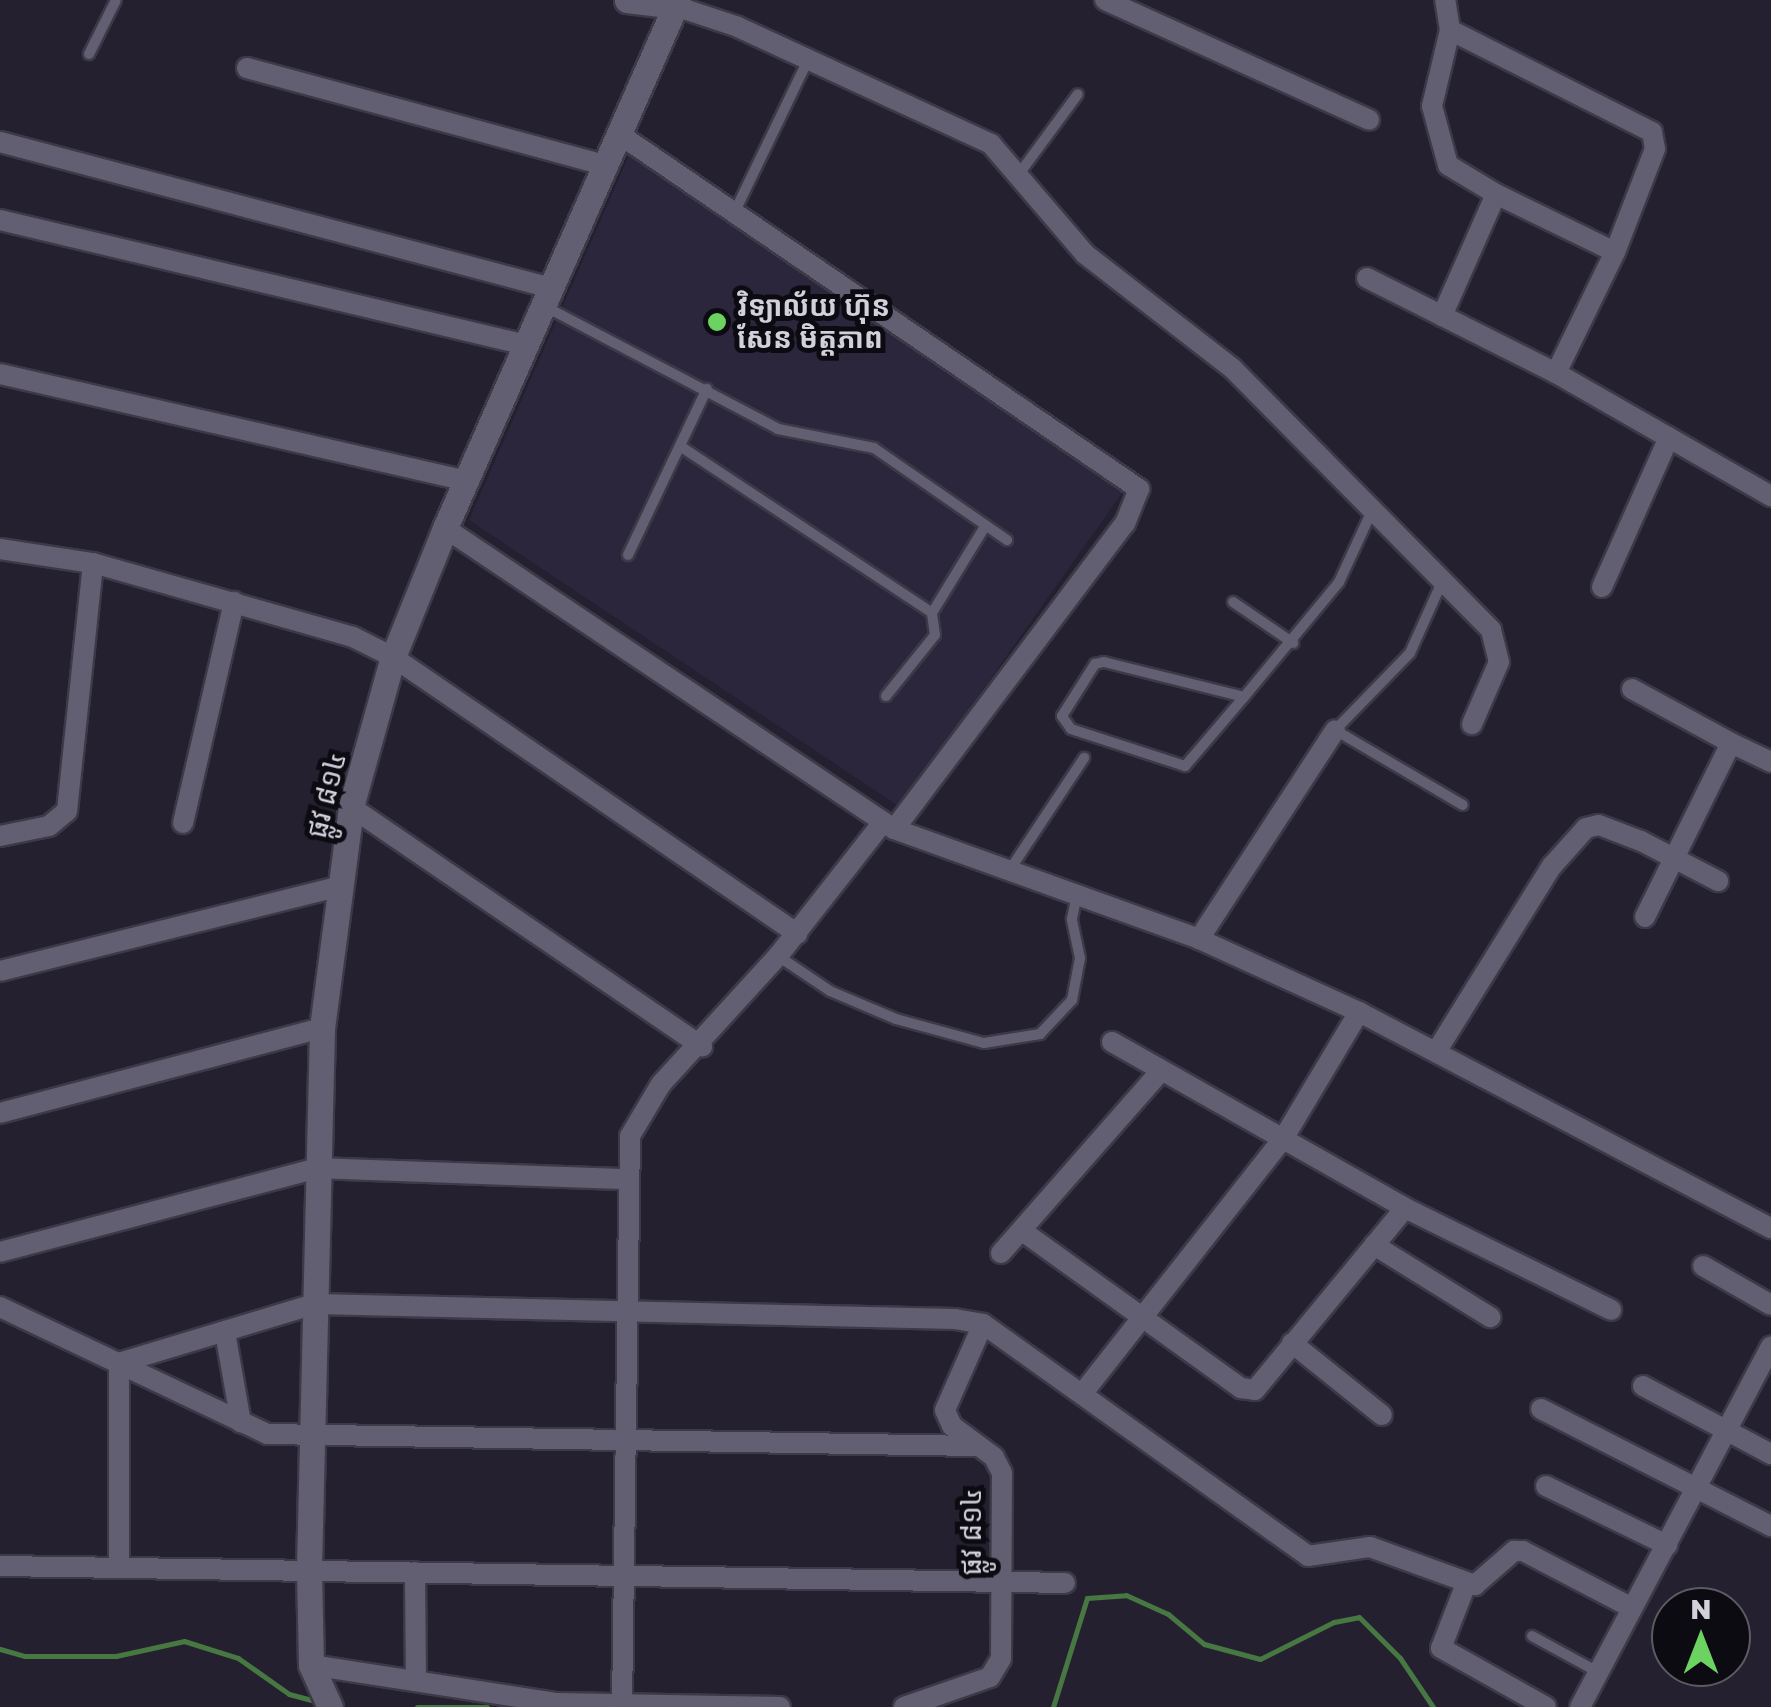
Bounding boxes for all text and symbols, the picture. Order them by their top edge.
place label: វិទ្យាល័យ ហ៊ុន សែន មិត្តភាព [737,289,890,355]
marker: វិទ្យាល័យ ហ៊ុន សែន មិត្តភាព [706,311,728,333]
street label: ផ្លូវ ៨១៤ [299,749,353,841]
street label: ផ្លូវ ៨១៤ [954,1488,988,1576]
north arrow [1651,1587,1751,1687]
text: N [1690,1592,1712,1625]

